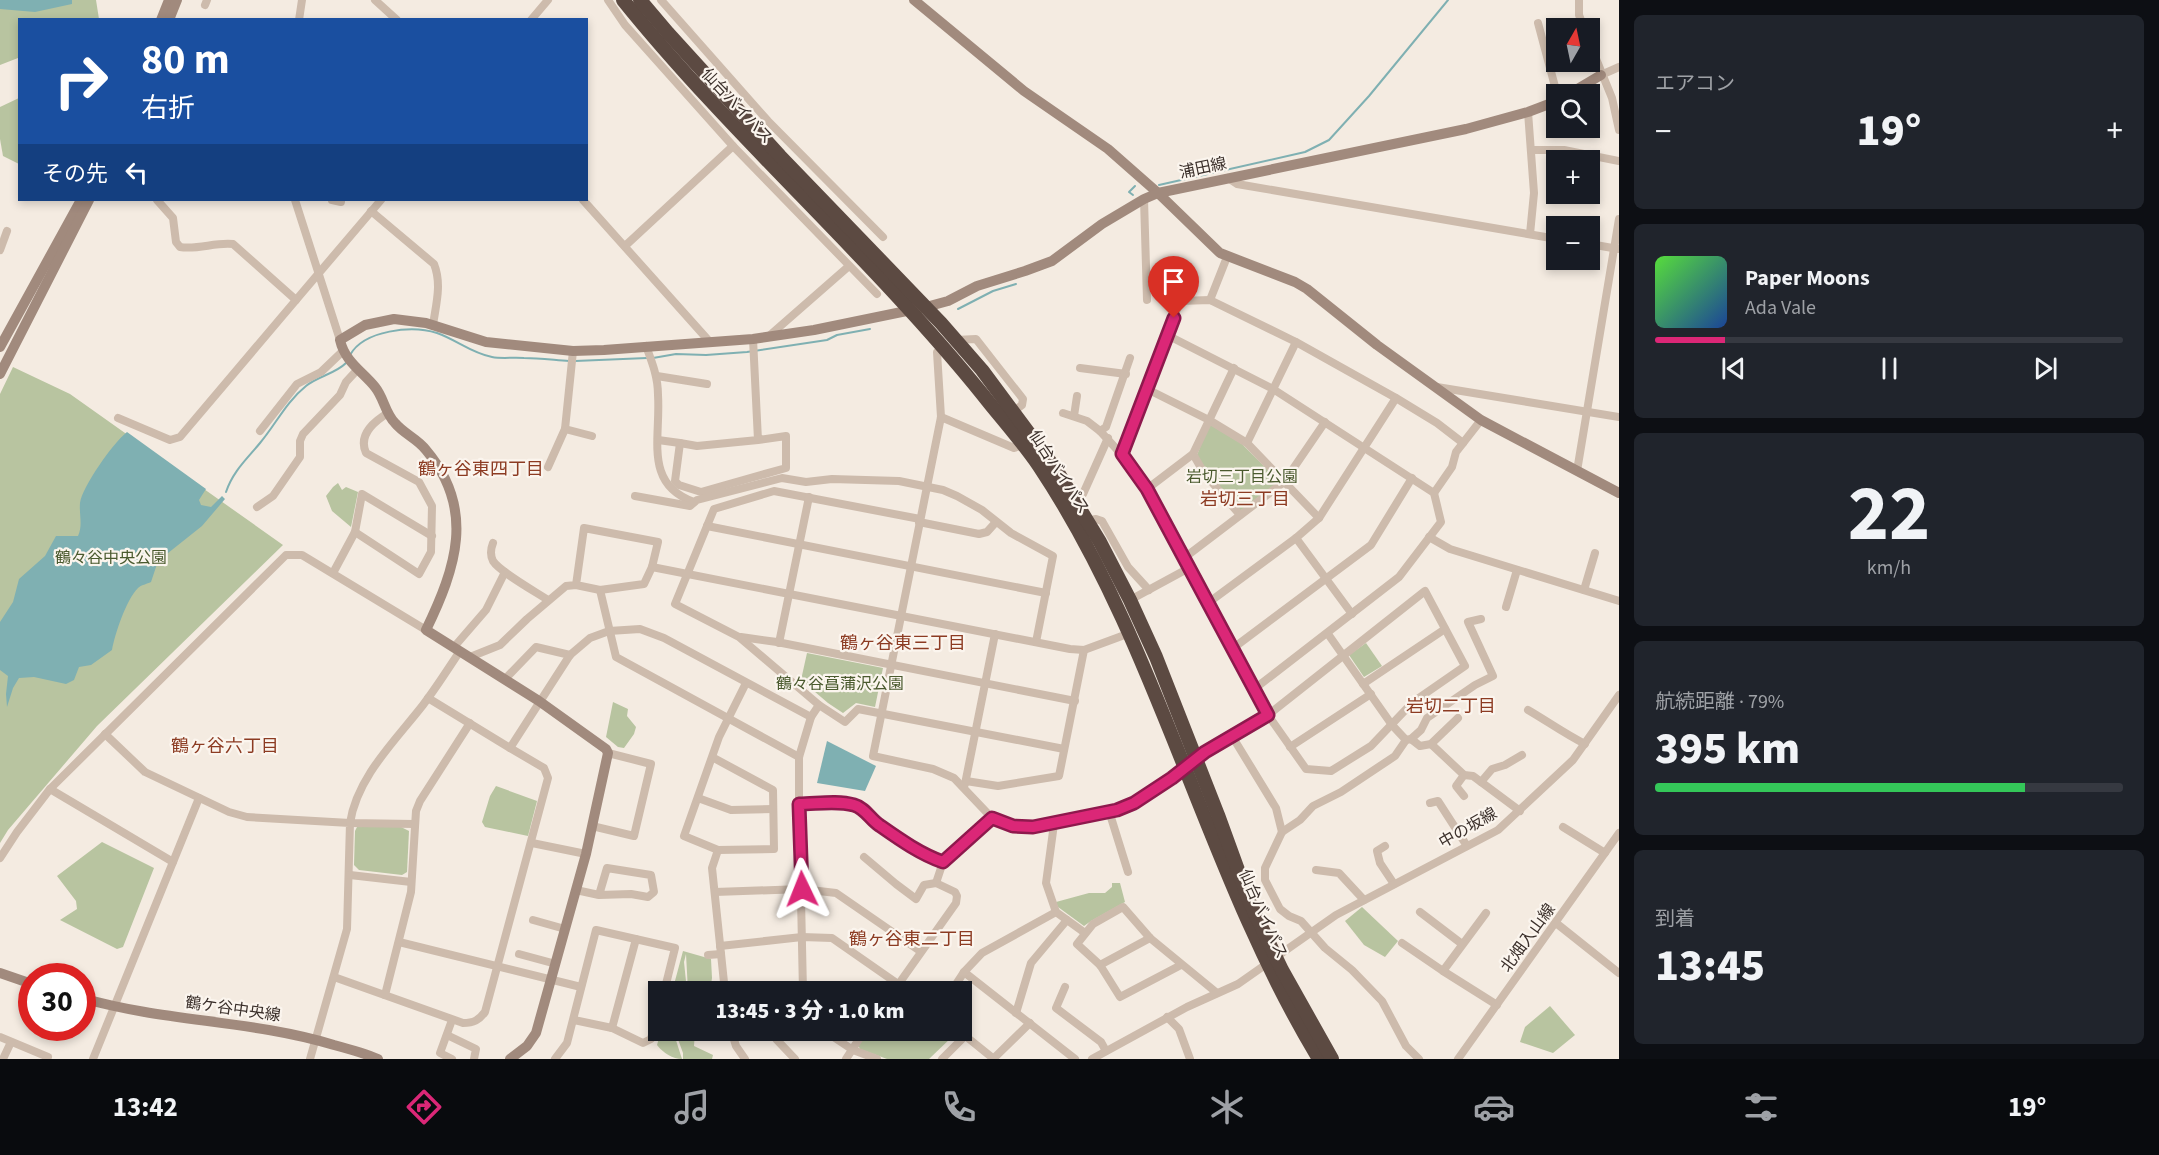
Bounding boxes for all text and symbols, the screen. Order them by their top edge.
north arrow [1546,18,1600,72]
map controls [1546,18,1600,270]
text: 80 m [141,30,230,90]
icon: right [42,42,120,120]
street label: 仙台バイパス [696,64,778,148]
text: エアコン [1655,70,1735,98]
button: search [1546,84,1600,138]
text: 右折 [141,89,195,128]
text: 19° [1857,99,1921,163]
text: − [1655,108,1671,155]
text: + [2107,108,2123,155]
button: + [1546,150,1600,204]
street label: 浦田線 [1177,152,1229,184]
icon: left [120,156,153,189]
text: その先 [42,158,108,190]
button: − [1546,216,1600,270]
pin [1148,256,1199,318]
text: Paper Moons [1745,262,1870,294]
icon: arrive [1157,265,1190,298]
text: Ada Vale [1745,294,1816,322]
icon: previous [1717,352,1750,385]
icon: pause [1873,352,1906,385]
icon: next [2029,352,2062,385]
street label: 仙台バイパス [1024,426,1094,518]
district label: 鶴ヶ谷東四丁目 [418,457,544,482]
text: 22 [1848,459,1930,570]
park label: 岩切三丁目公園 [1186,466,1298,488]
district label: 岩切三丁目 [1200,487,1290,512]
park label: 鶴々谷中央公園 [55,547,167,569]
text: km/h [1867,554,1911,582]
district label: 鶴ヶ谷東三丁目 [840,631,966,656]
park label: 鶴々谷菖蒲沢公園 [776,673,904,695]
text: 航続距離 · 79% [1655,688,1784,716]
district label: 岩切二丁目 [1406,694,1496,719]
text: 395 km [1655,717,1800,781]
district label: 鶴ヶ谷六丁目 [171,734,279,759]
street label: 中の坂線 [1435,802,1501,854]
position arrow [770,857,834,921]
street label: 仙台バイパス [1233,866,1293,962]
street label: 北畑入山線 [1496,899,1560,977]
text: 到着 [1655,905,1695,933]
district label: 鶴ヶ谷東二丁目 [849,927,975,952]
text: 13:45 [1655,934,1765,998]
speed limit sign: 30 [18,963,96,1041]
street label: 鶴ケ谷中央線 [184,991,282,1027]
text: 13:45 · 3 分 · 1.0 km [715,995,905,1027]
icon: directions [403,1086,445,1128]
icon: music [671,1086,713,1128]
icon: phone [938,1086,980,1128]
icon: climate [1206,1086,1248,1128]
icon: car [1473,1086,1515,1128]
icon: filters [1740,1086,1782,1128]
text: 13:42 [113,1088,178,1127]
text: 19° [2008,1088,2046,1127]

